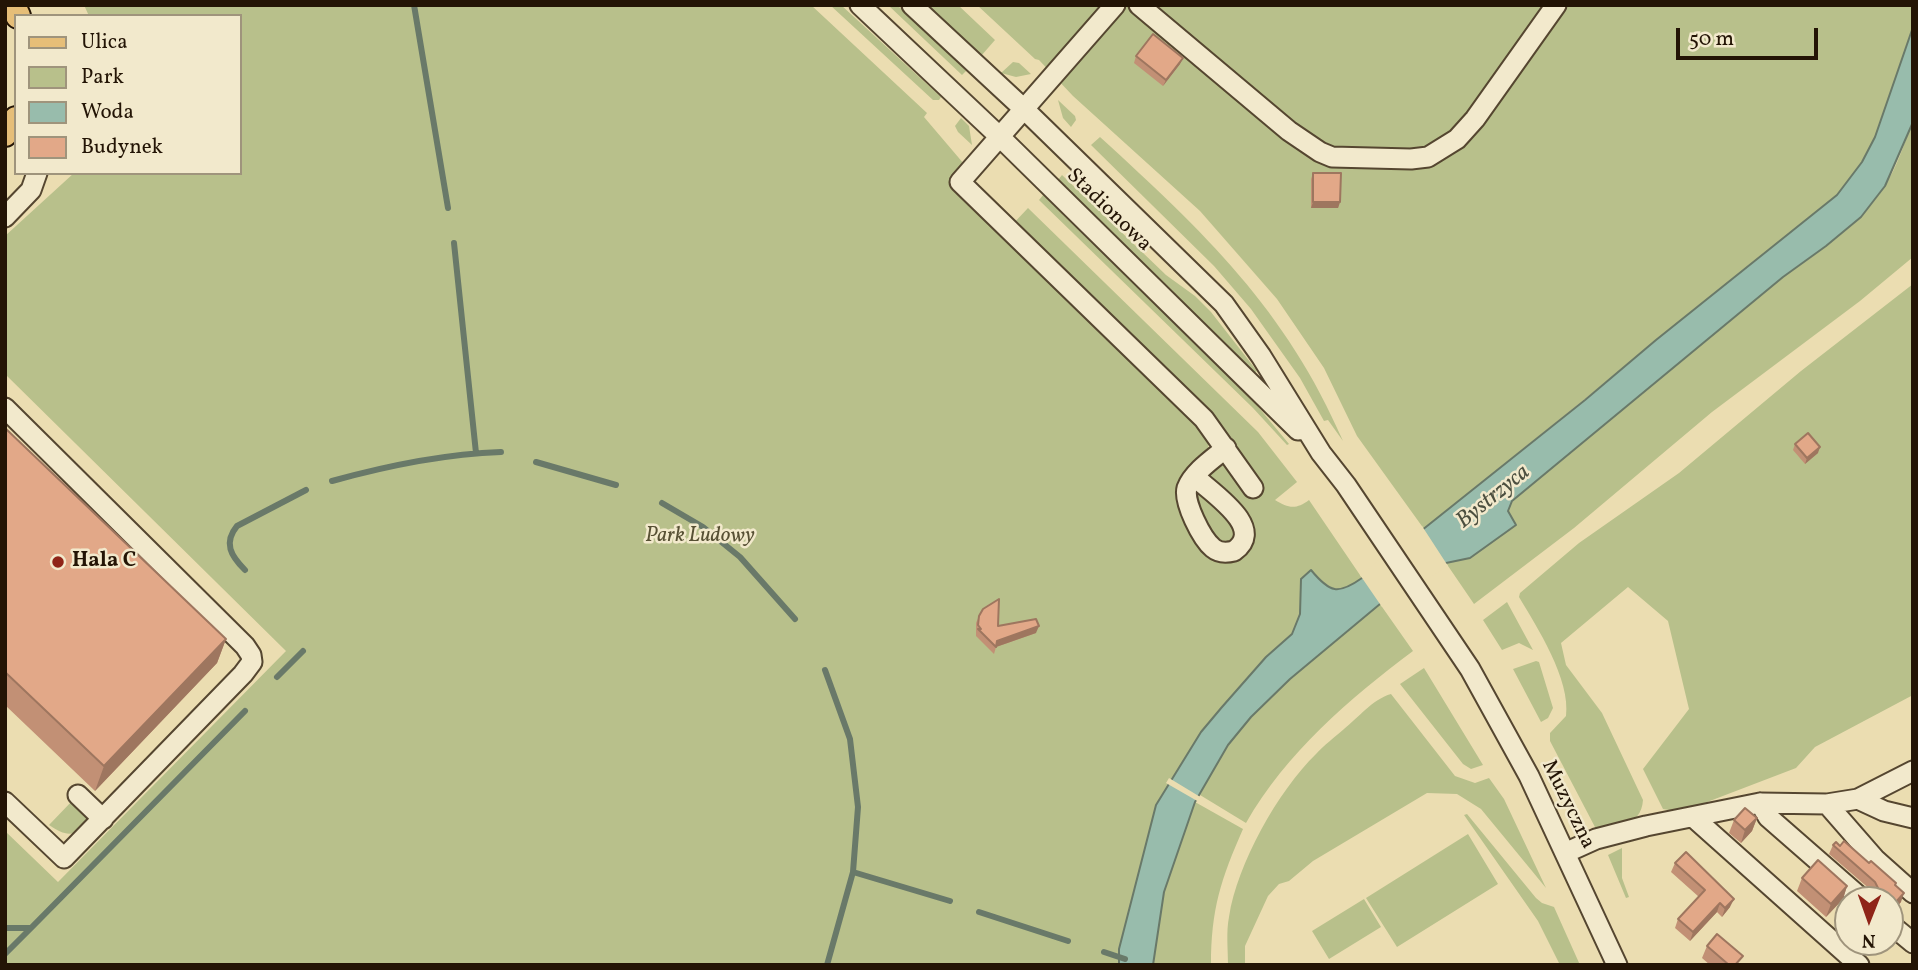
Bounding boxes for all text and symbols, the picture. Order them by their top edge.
legend [14,14,242,175]
scale bar [1680,14,1822,58]
text: 50 m [1689,25,1734,54]
text: Ulica [81,28,128,57]
text: Park [81,63,124,92]
text: Woda [81,98,134,127]
text: Budynek [81,133,163,162]
street label: Stadionowa [1060,164,1156,258]
water label: Bystrzyca [1452,460,1536,536]
park label: Park Ludowy [645,524,755,550]
place label: Hala C [72,549,136,575]
marker: Hala C [50,554,66,570]
street label: Muzyczna [1535,757,1599,853]
north arrow [1834,886,1904,956]
text: N [1862,927,1876,953]

